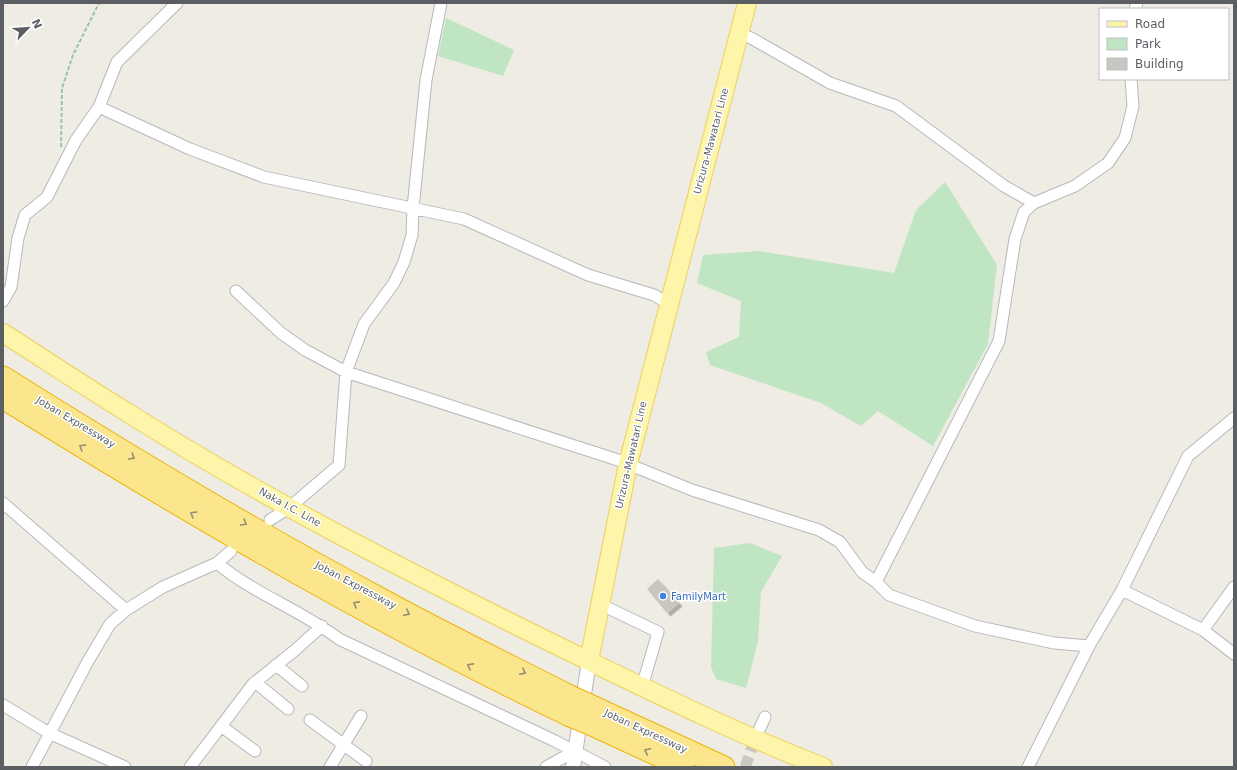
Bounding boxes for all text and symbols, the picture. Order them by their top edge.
north arrow [8,8,48,48]
legend [1099,8,1229,80]
text: N [29,17,44,31]
text: Road [1135,17,1165,31]
text: Park [1135,37,1161,51]
text: Building [1135,57,1184,71]
street label: Urizura-Mawatari Line [691,87,731,195]
street label: Joban Expressway [34,394,118,450]
street label: Urizura-Mawatari Line [613,400,649,510]
one-way arrow [79,444,86,451]
one-way arrow [128,452,135,459]
street label: Naka I.C. Line [257,486,323,528]
one-way arrow [190,511,197,518]
one-way arrow [240,518,247,525]
street label: Joban Expressway [313,558,399,611]
marker: FamilyMart [658,591,668,601]
place label: FamilyMart [671,591,726,602]
one-way arrow [353,602,360,609]
one-way arrow [403,608,410,615]
one-way arrow [467,663,474,671]
one-way arrow [519,667,526,675]
street label: Joban Expressway [602,707,689,755]
one-way arrow [644,748,652,756]

